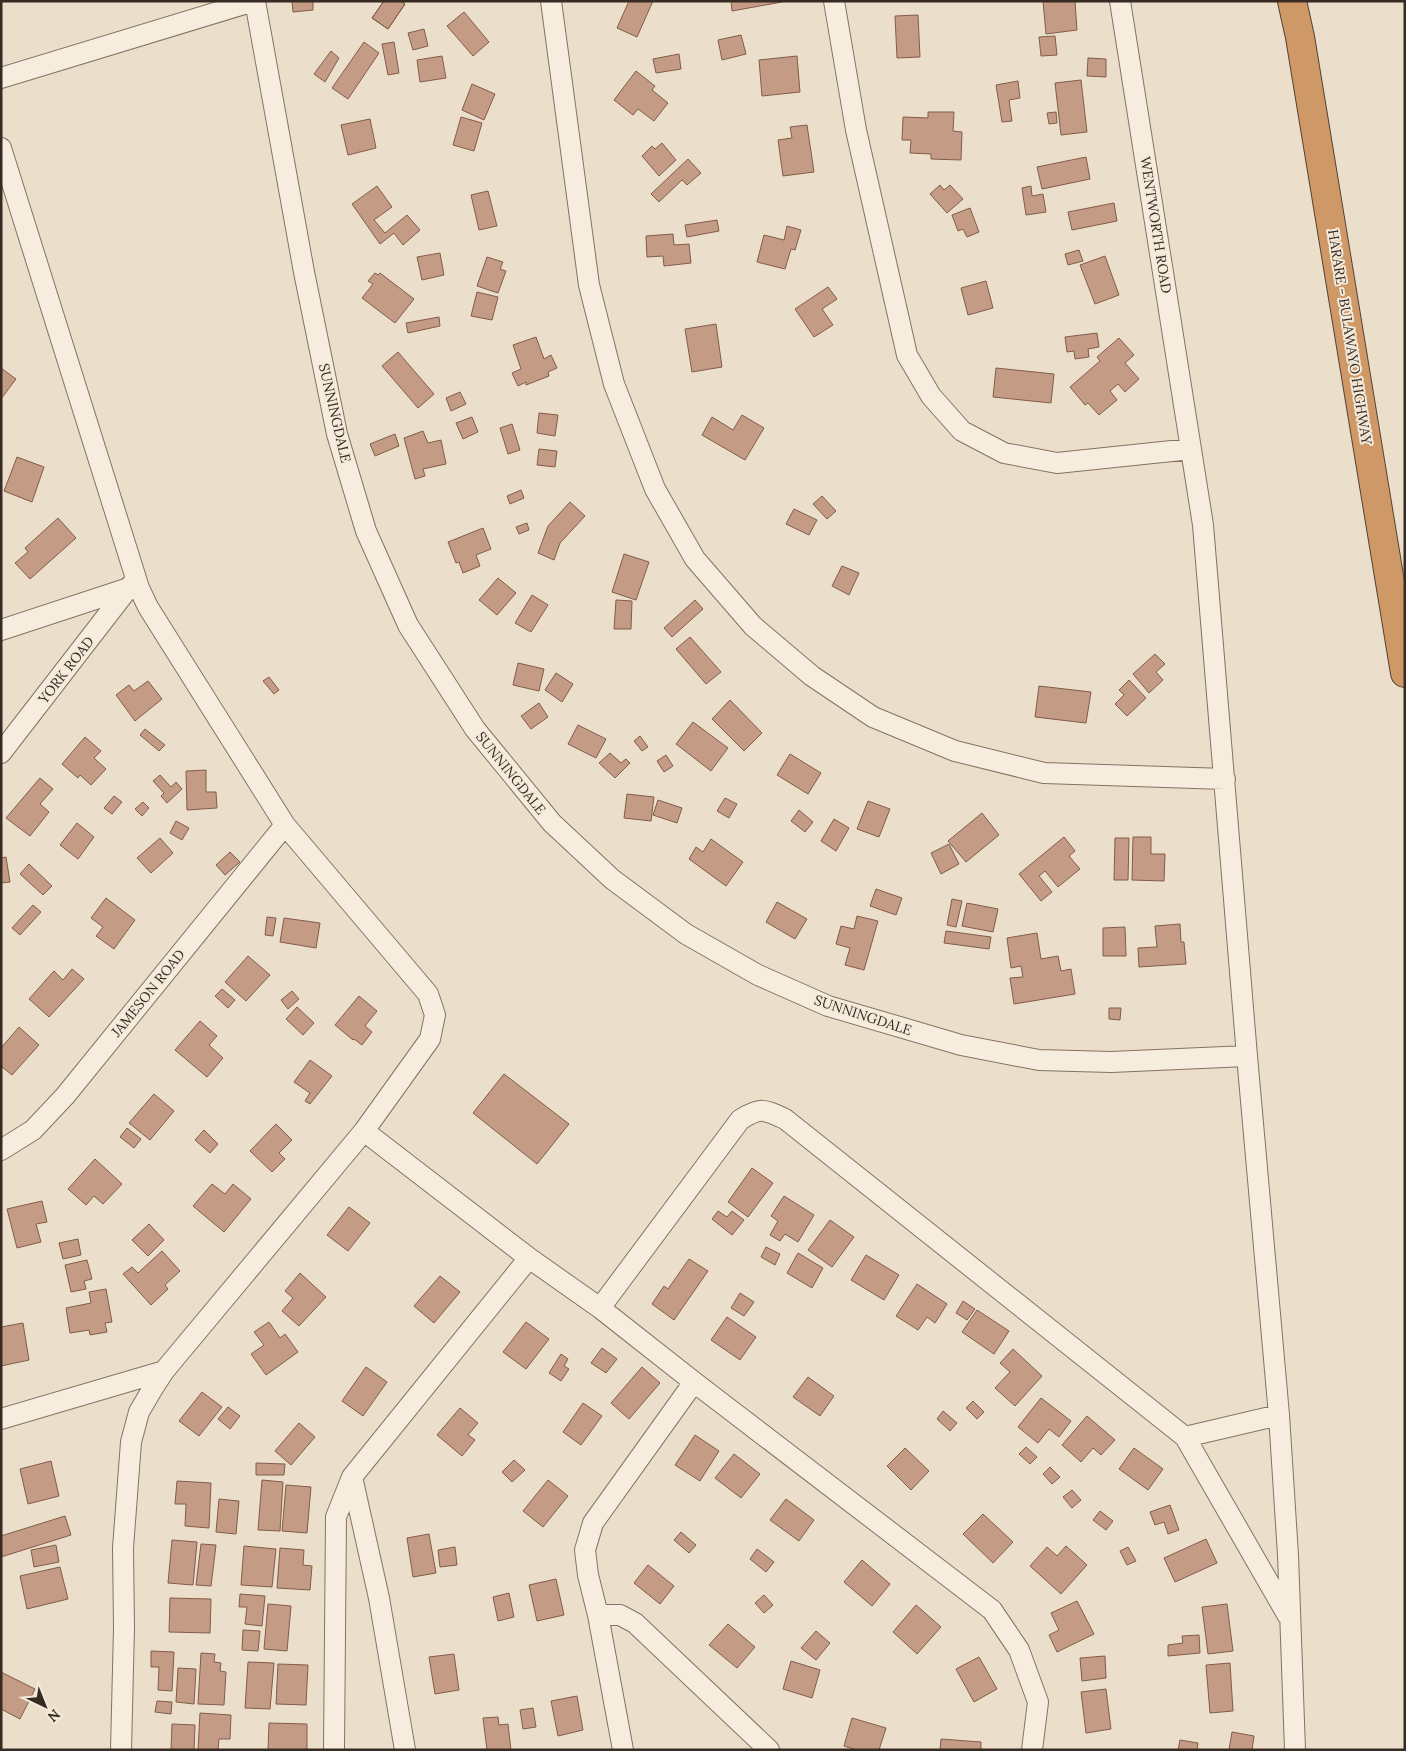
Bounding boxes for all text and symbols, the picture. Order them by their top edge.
street label: WENTWORTH ROAD [1136,155,1176,295]
street label: HARARE - BULAWAYO HIGHWAY [1324,228,1376,447]
street label: SUNNINGDALE [315,362,355,465]
street label: YORK ROAD [33,633,98,708]
street label: SUNNINGDALE [472,728,550,818]
street label: JAMESON ROAD [107,946,189,1041]
street label: SUNNINGDALE [812,991,914,1039]
north arrow [20,1681,70,1731]
text: N [44,1705,64,1726]

